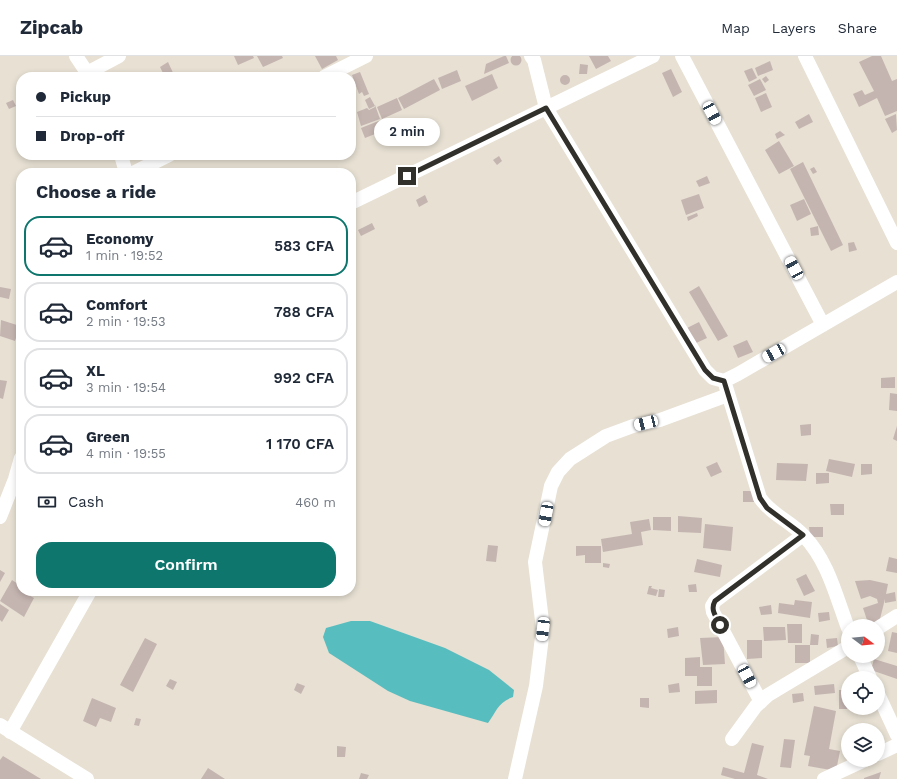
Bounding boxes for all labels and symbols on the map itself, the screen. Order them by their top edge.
car [701,100,723,126]
callout: 2 min [374,118,440,146]
route end [398,167,416,185]
car [783,255,805,281]
car [761,342,787,364]
car [633,414,659,432]
car [538,501,554,527]
car [536,616,550,642]
route start [711,616,729,634]
north arrow [841,619,885,663]
car [736,663,758,689]

